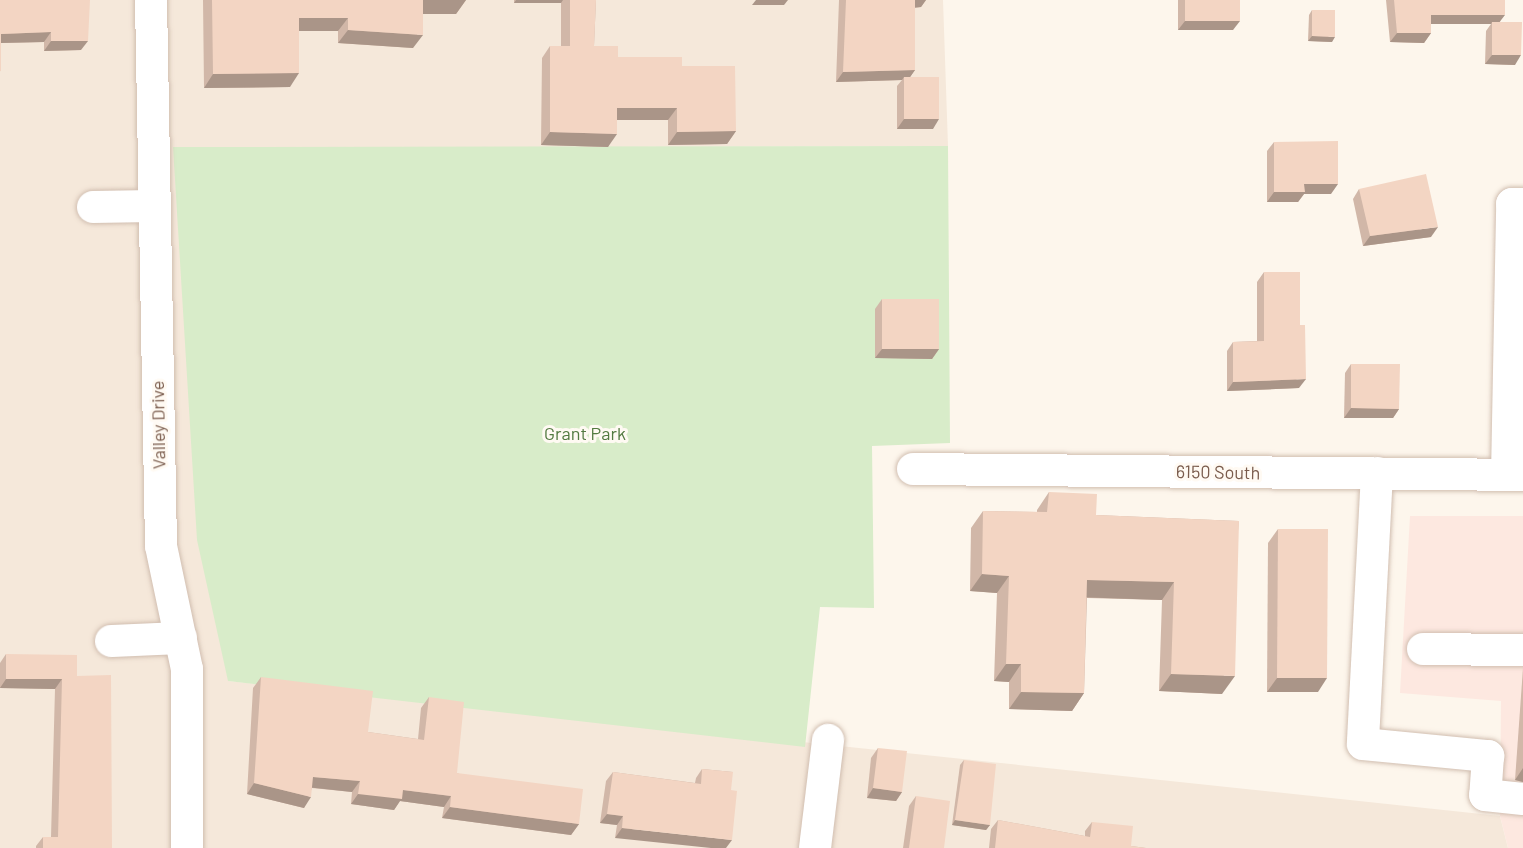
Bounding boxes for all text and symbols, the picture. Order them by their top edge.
street label: Valley Drive [146,381,170,469]
park label: Grant Park [544,422,626,444]
street label: 6150 South [1176,460,1260,484]

